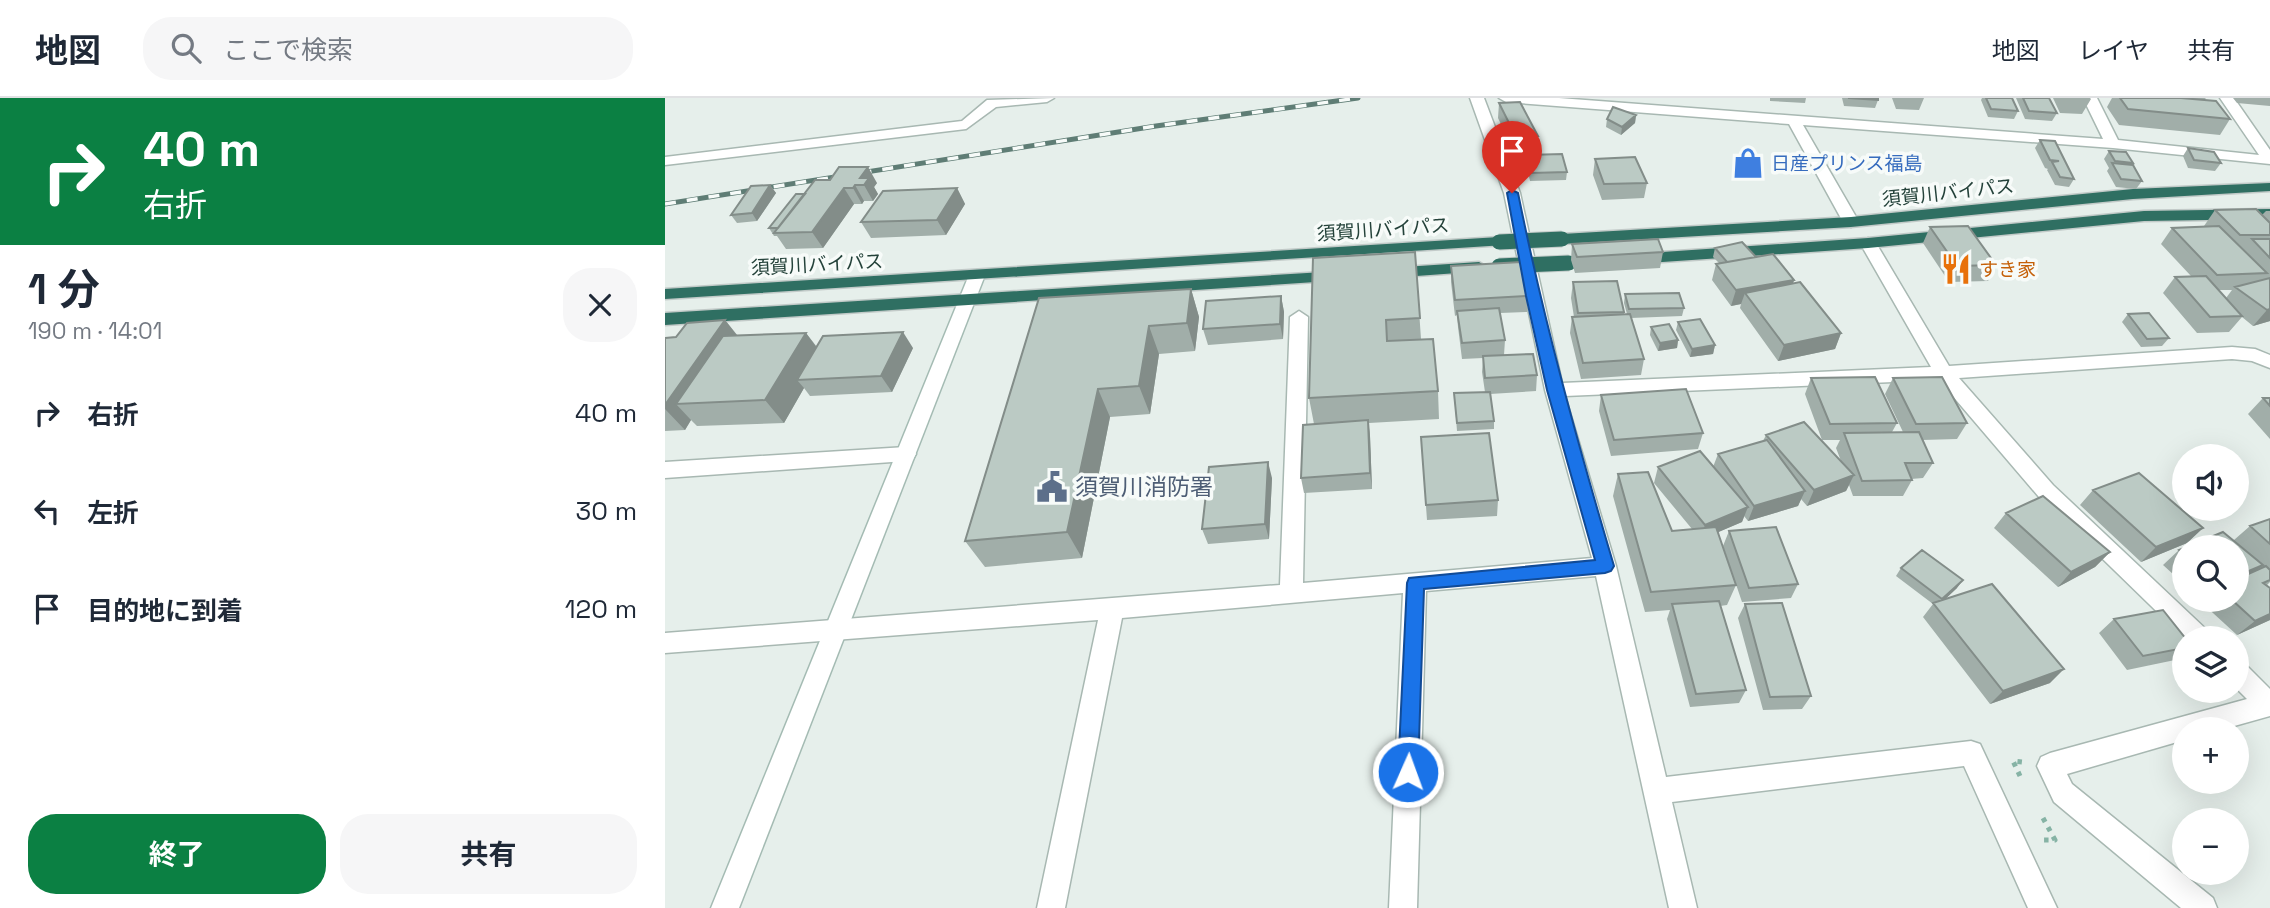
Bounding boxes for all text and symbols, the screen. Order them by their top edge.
search box [143,17,633,80]
icon: search [167,29,205,67]
text: 地図 [35,30,101,72]
text: ここで検索 [223,33,353,67]
text: 地図 [1992,35,2040,66]
text: レイヤ [2078,35,2149,66]
text: 共有 [2187,35,2235,66]
text: 40 m [143,118,260,180]
pin [1482,121,1542,193]
icon: right [28,126,119,217]
icon: arrive [1493,132,1531,170]
shop icon: 日産プリンス福島 [1731,146,1765,180]
place label: 日産プリンス福島 [1771,151,1923,176]
street label: 須賀川バイパス [1881,173,2015,212]
text: 右折 [143,185,207,225]
street label: 須賀川バイパス [1316,212,1450,247]
street label: 須賀川バイパス [750,249,884,280]
restaurant icon: すき家 [1939,252,1973,286]
place label: すき家 [1979,257,2036,282]
text: 1 分 [28,263,100,316]
button: close [563,268,637,342]
text: 190 m · 14:01 [28,316,162,346]
icon: right [28,394,66,432]
text: 40 m [575,396,637,430]
text: 右折 [87,398,139,432]
map controls [2172,444,2249,885]
button: sound [2172,444,2249,521]
public building icon: 須賀川消防署 [1035,470,1069,504]
place label: 須賀川消防署 [1075,472,1213,502]
icon: left [28,492,66,530]
text: 30 m [576,494,637,528]
text: 左折 [87,496,139,530]
button: search [2172,535,2249,612]
icon: arrive [28,590,66,628]
text: 120 m [565,592,637,626]
text: 目的地に到着 [87,594,243,628]
button: layers [2172,626,2249,703]
button: + [2172,717,2249,794]
position arrow [1371,735,1445,809]
button: − [2172,808,2249,885]
button: 終了 [28,814,326,894]
button: 共有 [340,814,637,894]

